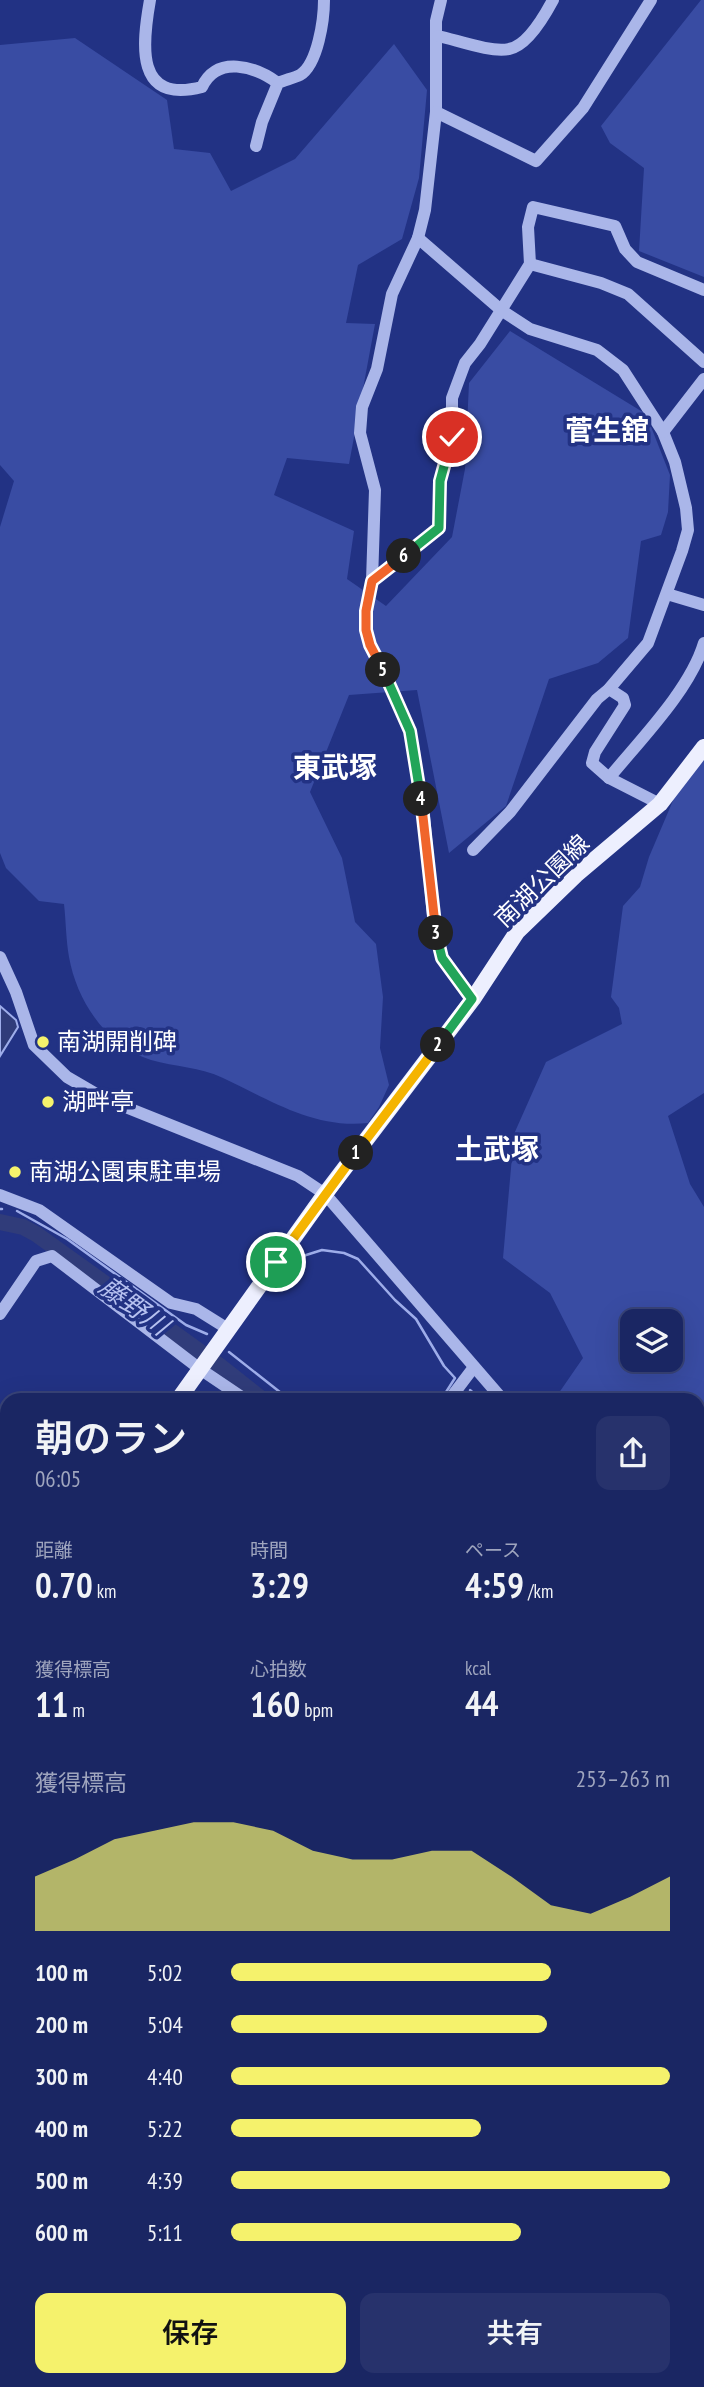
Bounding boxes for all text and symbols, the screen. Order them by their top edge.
pin [422,407,482,467]
district label: 菅生舘 [565,411,649,448]
icon: check [433,418,471,456]
pin: 6 [386,538,422,574]
text: 6 [399,543,408,567]
pin: 5 [366,652,400,688]
text: 5 [378,657,387,681]
district label: 東武塚 [293,748,377,785]
pin: 4 [404,782,438,816]
text: 4 [416,786,425,810]
street label: 南湖公園線 [488,828,596,933]
pin: 3 [418,916,453,950]
text: 3 [431,920,440,944]
place label: 南湖開削碑 [57,1026,177,1057]
pin: 2 [420,1028,456,1062]
text: 2 [433,1032,442,1056]
marker: 南湖開削碑 [35,1034,51,1050]
place label: 湖畔亭 [62,1086,134,1117]
marker: 湖畔亭 [40,1094,56,1110]
district label: 土武塚 [455,1130,539,1167]
pin: 1 [338,1136,374,1170]
text: 1 [351,1140,360,1164]
place label: 南湖公園東駐車場 [29,1156,221,1187]
marker: 南湖公園東駐車場 [7,1164,23,1180]
pin [246,1232,306,1292]
icon: arrive [257,1243,295,1281]
water label: 藤野川 [93,1269,178,1344]
map controls [620,1309,683,1372]
button: layers [620,1309,683,1372]
text: 朝のラン [35,1413,187,1462]
button: share [596,1416,670,1490]
text: 06:05 [35,1464,81,1493]
text: 距離 [35,1538,73,1562]
text: 時間 [250,1538,288,1562]
text: ペース [465,1538,521,1562]
text: 0.70 [35,1562,93,1608]
text: 3:29 [250,1562,309,1608]
text: 4:59 [465,1562,524,1608]
text: km [93,1579,116,1603]
text: /km [524,1579,553,1603]
text: kcal [465,1656,491,1680]
text: 獲得標高 [35,1657,111,1681]
text: 心拍数 [250,1657,307,1681]
text: 44 [465,1680,498,1726]
text: 11 [35,1681,68,1727]
text: 160 [250,1681,300,1727]
text: m [68,1698,85,1722]
text: bpm [300,1698,333,1722]
text: 253–263 m [576,1764,670,1793]
text: 獲得標高 [35,1768,127,1797]
text: 100 m [35,1958,88,1987]
text: 5:02 [147,1958,183,1987]
text: 200 m [35,2010,88,2039]
text: 5:04 [147,2010,183,2039]
text: 300 m [35,2062,88,2091]
text: 4:40 [147,2062,183,2091]
text: 400 m [35,2114,88,2143]
text: 5:22 [147,2114,183,2143]
text: 500 m [35,2166,88,2195]
text: 4:39 [147,2166,183,2195]
text: 600 m [35,2218,88,2247]
text: 5:11 [147,2218,183,2247]
button: 保存 [35,2293,346,2373]
button: 共有 [360,2293,670,2373]

